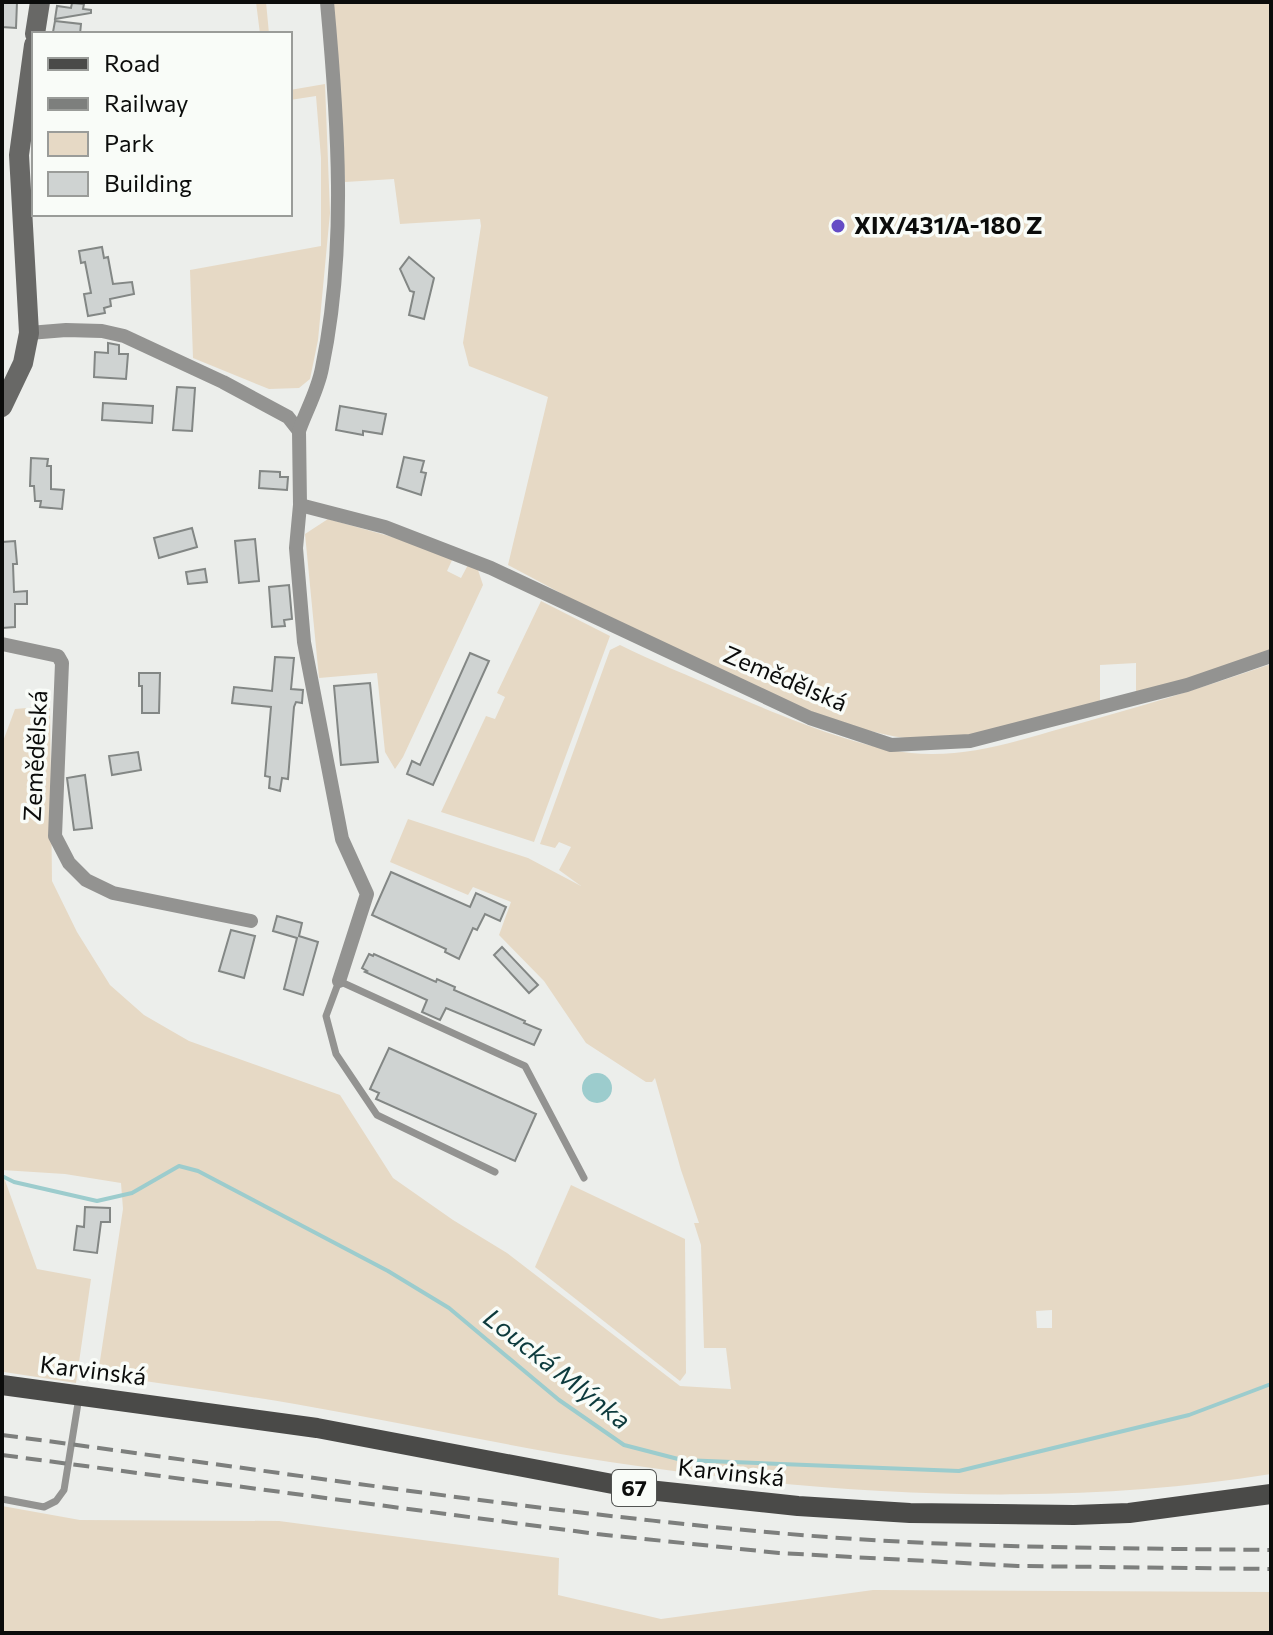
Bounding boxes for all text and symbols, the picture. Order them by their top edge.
legend [32,32,292,216]
text: Road [104,48,160,77]
text: Railway [104,88,189,117]
text: Park [104,128,154,157]
text: Building [104,168,192,197]
place label: XIX/431/A-180 Z [854,210,1042,239]
marker: XIX/431/A-180 Z [829,217,847,235]
street label: Zemědělská [719,639,852,717]
street label: Zemědělská [17,690,52,822]
water label: Loucká Mlýnka [478,1301,638,1435]
street label: Karvinská [38,1349,148,1390]
street label: Karvinská [677,1452,786,1492]
road number: 67 [612,1470,656,1506]

